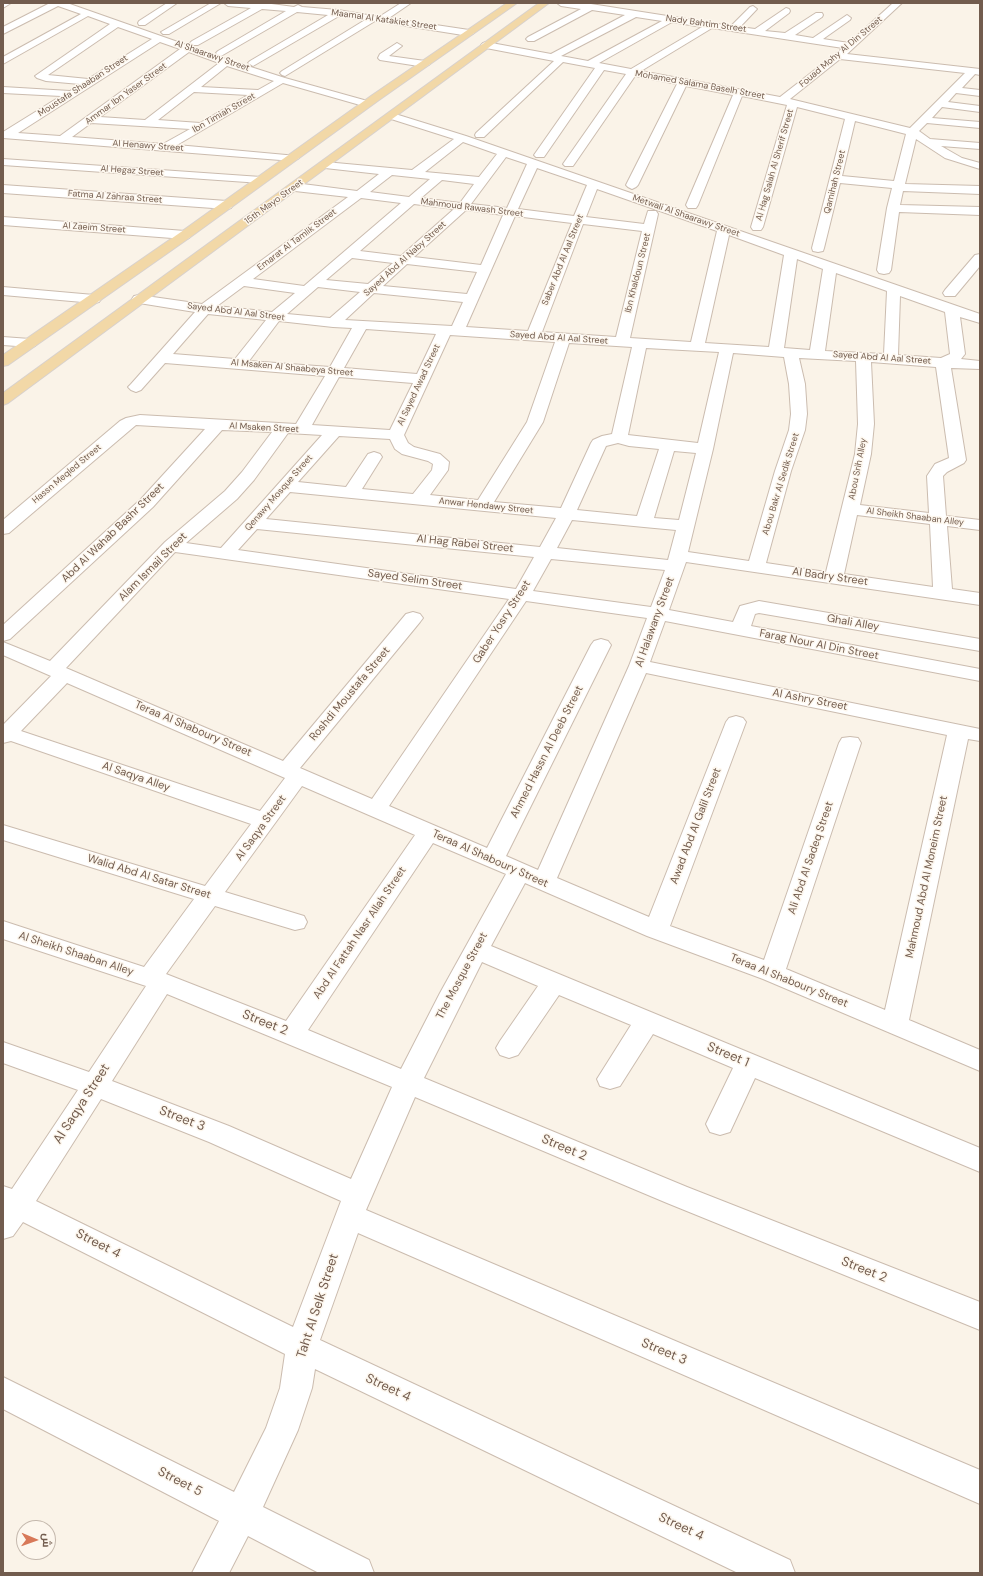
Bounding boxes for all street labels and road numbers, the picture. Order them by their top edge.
street label: Maamal Al Katakiet Street [331,7,437,33]
street label: Nady Bahtim Street [665,13,747,35]
street label: Fouad Mohy Al Din Street [797,14,885,90]
street label: Al Shaarawy Street [173,38,251,74]
street label: Moustafa Shaaban Street [36,53,130,119]
street label: Ammar Ibn Yaser Street [83,61,169,127]
street label: Mohamed Salama Baselh Street [634,68,766,102]
street label: Ibn Timiah Street [191,91,257,135]
street label: Al Hag Salah Al Sherif Street [754,108,796,222]
street label: Al Henawy Street [112,138,184,154]
street label: Qamihah Street [822,149,848,215]
street label: Al Hegaz Street [100,163,164,179]
street label: 15th Mayo Street [243,177,305,227]
street label: Fatma Al Zahraa Street [68,188,162,206]
street label: Metwali Al Shaarawy Street [631,193,741,239]
street label: Mahmoud Rawash Street [420,196,524,220]
street label: Emarat Al Tamlik Street [255,207,339,273]
street label: Saber Abd Al Aal Street [540,213,586,307]
street label: Sayed Abd Al Naby Street [362,219,448,299]
street label: Al Zaeim Street [62,220,126,236]
street label: Ibn Khaldoun Street [623,232,653,314]
street label: Sayed Abd Al Aal Street [187,301,285,323]
street label: Sayed Abd Al Aal Street [510,329,608,347]
street label: Al Sayed Awad Street [395,342,443,428]
street label: Sayed Abd Al Aal Street [833,349,931,367]
street label: Al Msaken Al Shaabeya Street [230,357,354,379]
street label: Al Msaken Street [229,421,299,435]
street label: Abou Bakr Al Sedik Street [760,432,802,536]
street label: Abou Srih Alley [847,437,869,501]
street label: Hassn Meqled Street [30,442,104,506]
street label: Qenawy Mosque Street [243,453,315,533]
street label: Abd Al Wahab Bashr Street [59,480,167,586]
street label: Anwar Hendawy Street [438,496,534,516]
street label: Al Sheikh Shaaban Alley [866,506,964,528]
street label: Alam Ismail Street [116,530,190,604]
street label: Al Hag Rabei Street [416,532,514,556]
street label: Al Badry Street [791,565,869,589]
street label: Sayed Selim Street [367,567,463,593]
street label: Al Halawany Street [633,575,677,669]
street label: Gaber Yosry Street [470,578,534,666]
street label: Ghali Alley [826,612,880,634]
street label: Farag Nour Al Din Street [758,627,880,663]
street label: Roshdi Moustafa Street [307,644,393,744]
street label: Ahmed Hassn Al Deeb Street [508,684,586,820]
street label: Al Ashry Street [771,686,849,714]
street label: Teraa Al Shaboury Street [133,698,253,760]
street label: Al Saqya Alley [100,759,172,795]
street label: Awad Abd Al Galil Street [668,766,724,886]
street label: Al Saqya Street [233,793,289,863]
street label: Mahmoud Abd Al Moneim Street [903,795,951,959]
street label: Ali Abd Al Sadeq Street [785,800,837,916]
street label: Teraa Al Shaboury Street [430,827,550,891]
street label: Walid Abd Al Satar Street [86,852,212,902]
street label: Abd Al Fattah Nasr Allah Street [311,864,409,1002]
street label: Al Sheikh Shaaban Alley [17,929,135,979]
street label: The Mosque Street [434,930,490,1022]
street label: Teraa Al Shaboury Street [728,951,850,1011]
street label: Street 2 [240,1007,290,1039]
street label: Street 1 [705,1039,751,1071]
street label: Al Saqya Street [50,1061,114,1147]
street label: Street 3 [157,1103,207,1135]
street label: Street 2 [539,1131,589,1165]
street label: Street 4 [73,1226,123,1262]
street label: Taht Al Selk Street [294,1252,342,1360]
street label: Street 2 [839,1254,889,1286]
street label: Street 3 [639,1335,689,1369]
street label: Street 4 [363,1371,413,1405]
street label: Street 5 [155,1464,205,1500]
street label: Street 4 [656,1510,706,1544]

